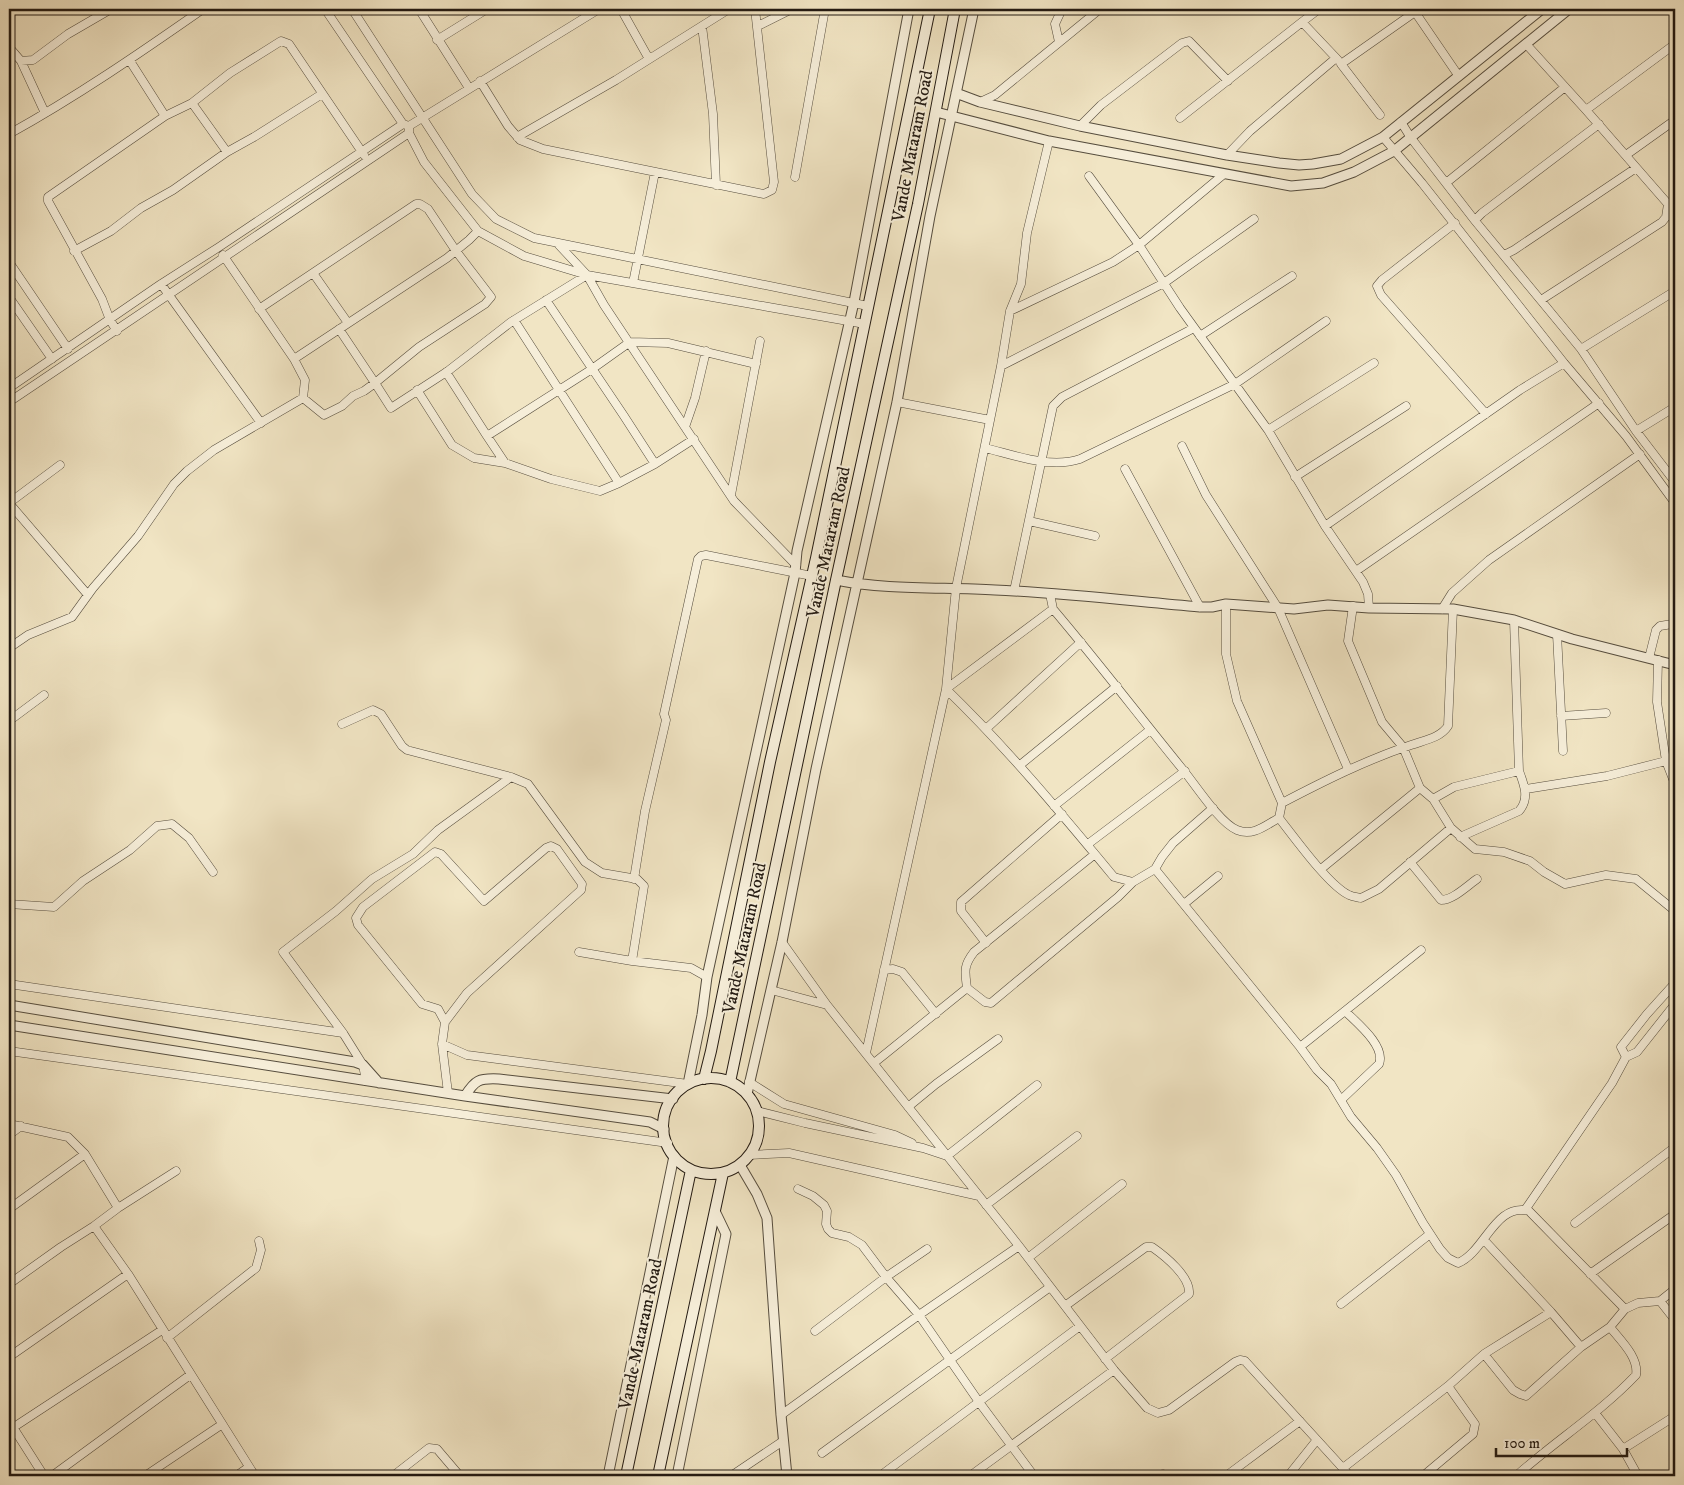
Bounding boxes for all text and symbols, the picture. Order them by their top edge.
street label: Vande Mataram Road [887,68,938,225]
street label: Vande Mataram Road [802,465,856,621]
street label: Vande Mataram Road [718,861,772,1017]
street label: Vande Mataram Road [614,1257,668,1413]
scale bar [1496,1425,1628,1457]
text: 100 m [1504,1434,1540,1453]

